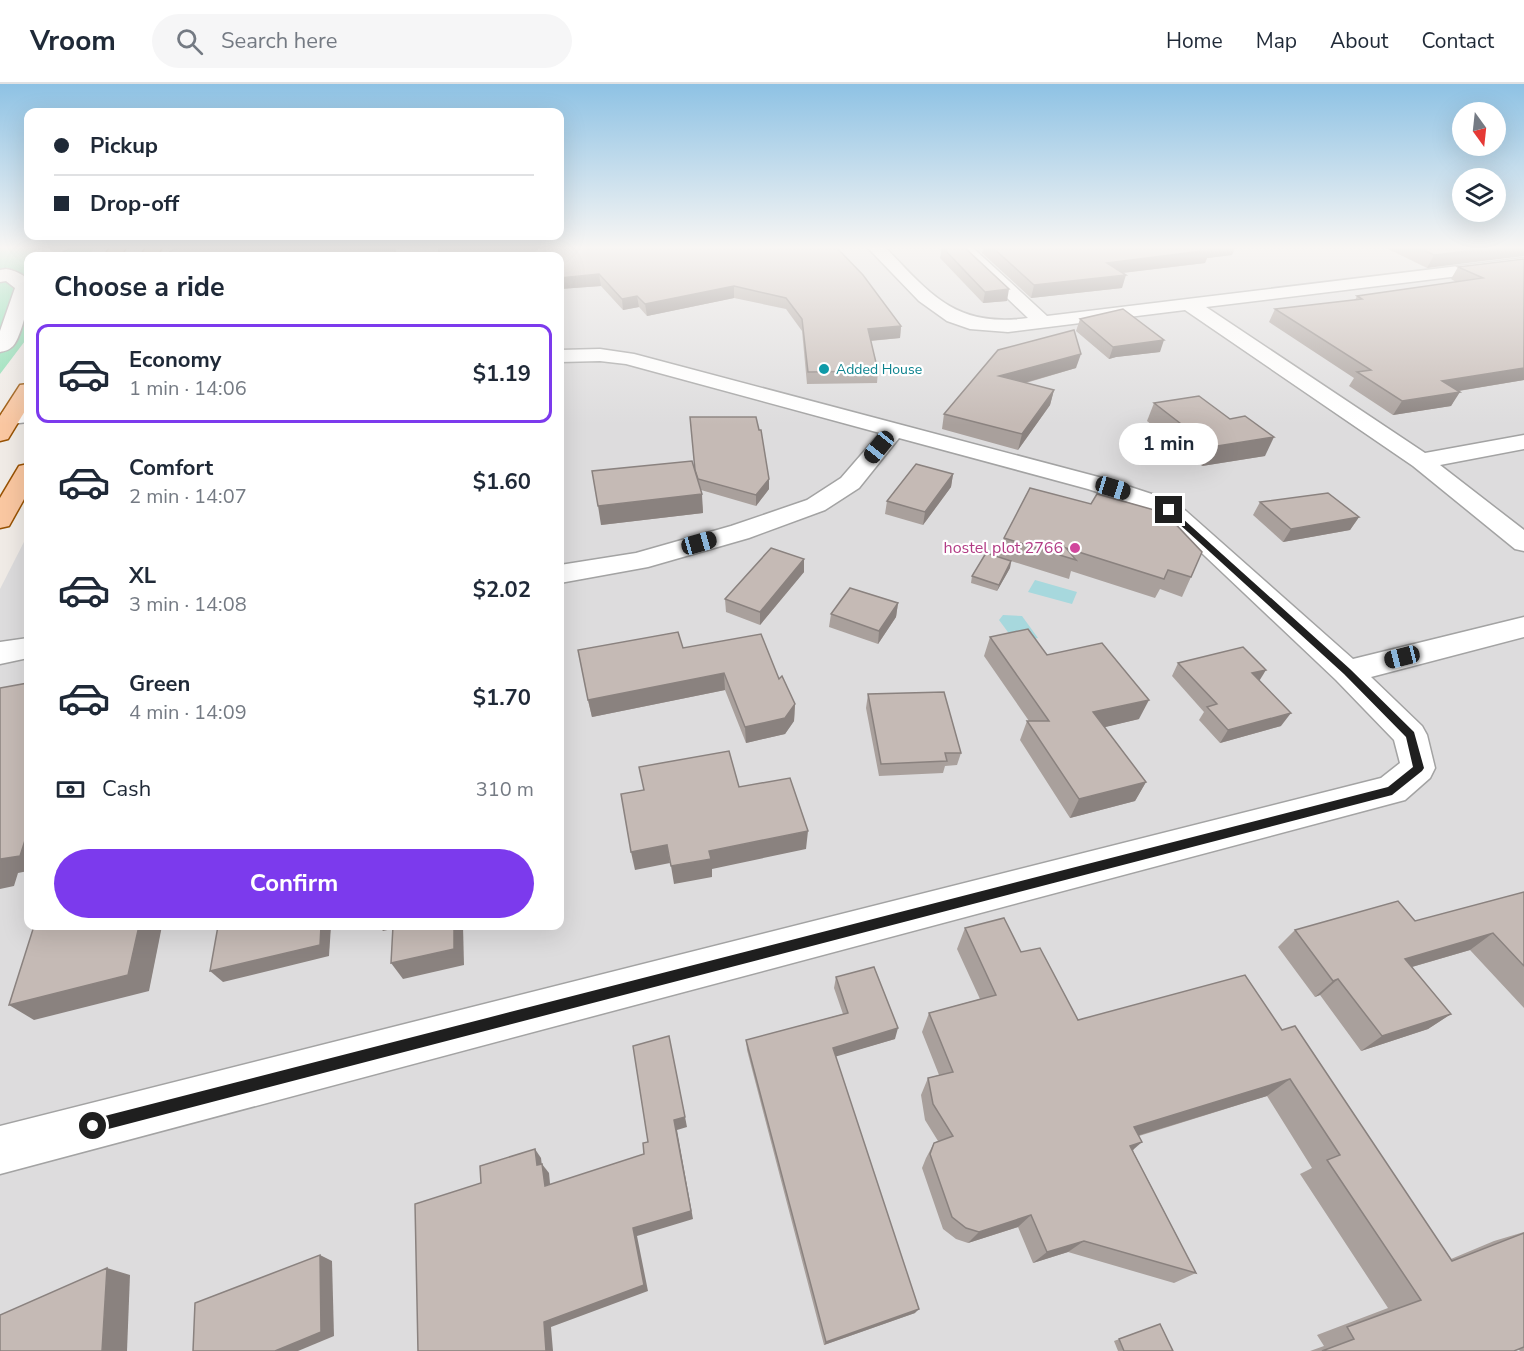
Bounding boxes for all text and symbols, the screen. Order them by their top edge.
search box [152,14,572,68]
text: Vroom [30,22,116,60]
icon: search [173,25,206,58]
text: Search here [221,26,338,56]
text: Home [1166,27,1223,55]
text: Map [1256,27,1297,55]
text: About [1330,27,1388,55]
text: Contact [1421,27,1494,55]
north arrow [1452,102,1506,156]
map controls [1452,102,1506,222]
text: Pickup [90,131,158,161]
button: layers [1452,168,1506,222]
text: Drop-off [90,189,179,219]
text: Choose a ride [54,269,225,306]
text: Economy [129,345,221,375]
icon: car [57,347,111,401]
text: $1.19 [473,359,531,389]
place label: Added House [836,360,922,379]
marker: Added House [817,362,831,376]
text: 1 min · 14:06 [129,375,247,402]
callout: 1 min [1120,423,1218,465]
car [861,427,897,467]
text: 1 min [1143,430,1194,457]
text: Comfort [129,453,213,483]
icon: car [57,455,111,509]
text: $1.60 [473,467,531,497]
car [1093,474,1133,502]
text: 2 min · 14:07 [129,483,247,510]
route end [1155,496,1182,523]
car [679,529,719,557]
place label: hostel plot 2766 [944,537,1063,559]
marker: hostel plot 2766 [1068,541,1082,555]
text: XL [129,561,156,591]
icon: car [57,563,111,617]
text: $2.02 [473,575,531,605]
text: 3 min · 14:08 [129,591,247,618]
car [1382,644,1422,670]
text: Green [129,669,190,699]
icon: car [57,671,111,725]
text: $1.70 [473,683,531,713]
text: 4 min · 14:09 [129,699,247,726]
icon: cash [54,773,87,806]
text: Cash [102,774,151,804]
text: 310 m [476,776,534,803]
button: Confirm [54,849,534,918]
route start [79,1112,106,1139]

